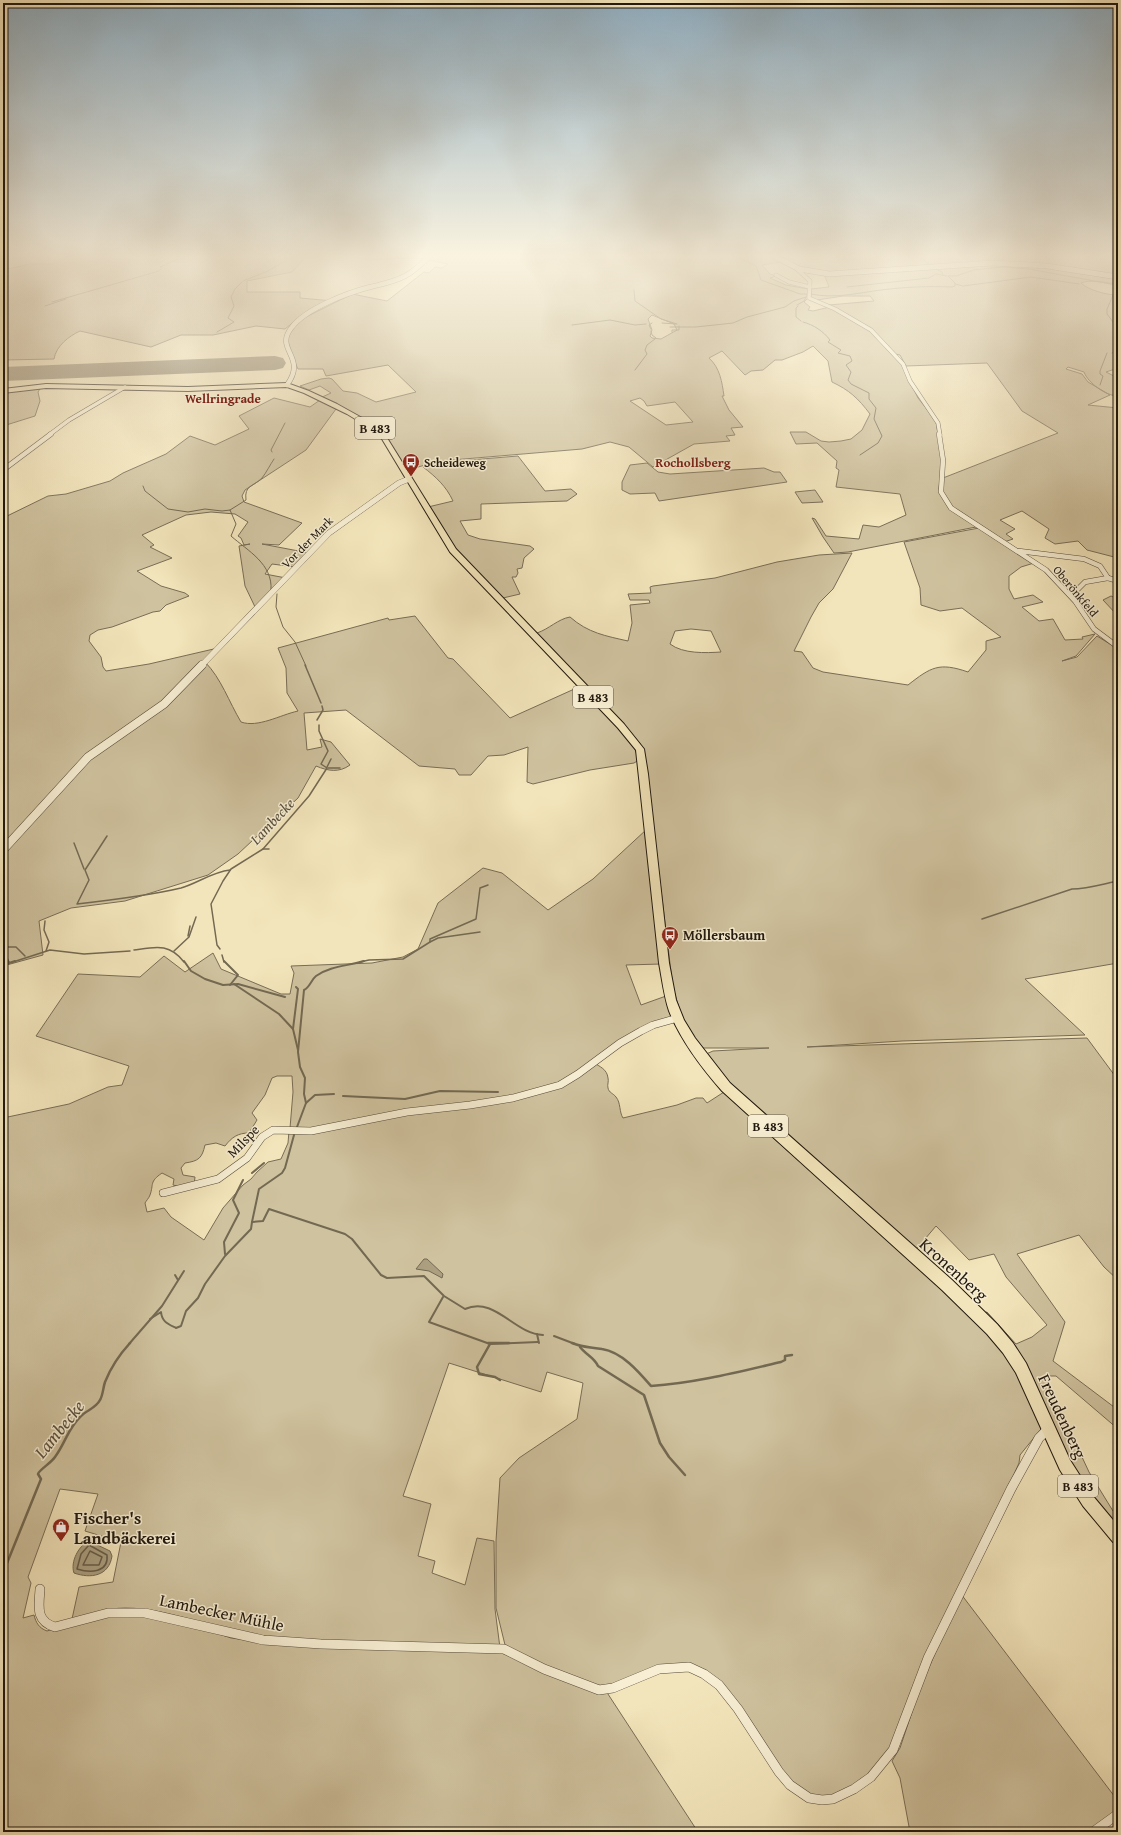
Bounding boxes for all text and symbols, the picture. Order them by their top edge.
district label: Wellringrade [185,389,261,408]
road number: B 483 [355,417,395,439]
bus stop icon: Scheideweg [401,452,421,477]
district label: Rochollsberg [655,453,731,472]
place label: Scheideweg [424,454,486,471]
street label: Vor der Mark [277,512,337,572]
street label: Oberönkfeld [1049,562,1103,621]
road number: B 483 [573,686,613,708]
water label: Lambecke [244,793,299,850]
bus stop icon: Möllersbaum [660,925,680,950]
place label: Möllersbaum [683,925,765,945]
road number: B 483 [748,1115,788,1137]
street label: Milspe [222,1120,264,1162]
street label: Kronenberg [914,1231,994,1307]
street label: Freudenberg [1032,1369,1094,1463]
water label: Lambecke [26,1394,91,1465]
road number: B 483 [1058,1475,1098,1497]
place label: Fischer's Landbäckerei [74,1505,176,1550]
shop icon: Fischer's Landbäckerei [51,1517,71,1542]
street label: Lambecker Mühle [157,1587,287,1637]

